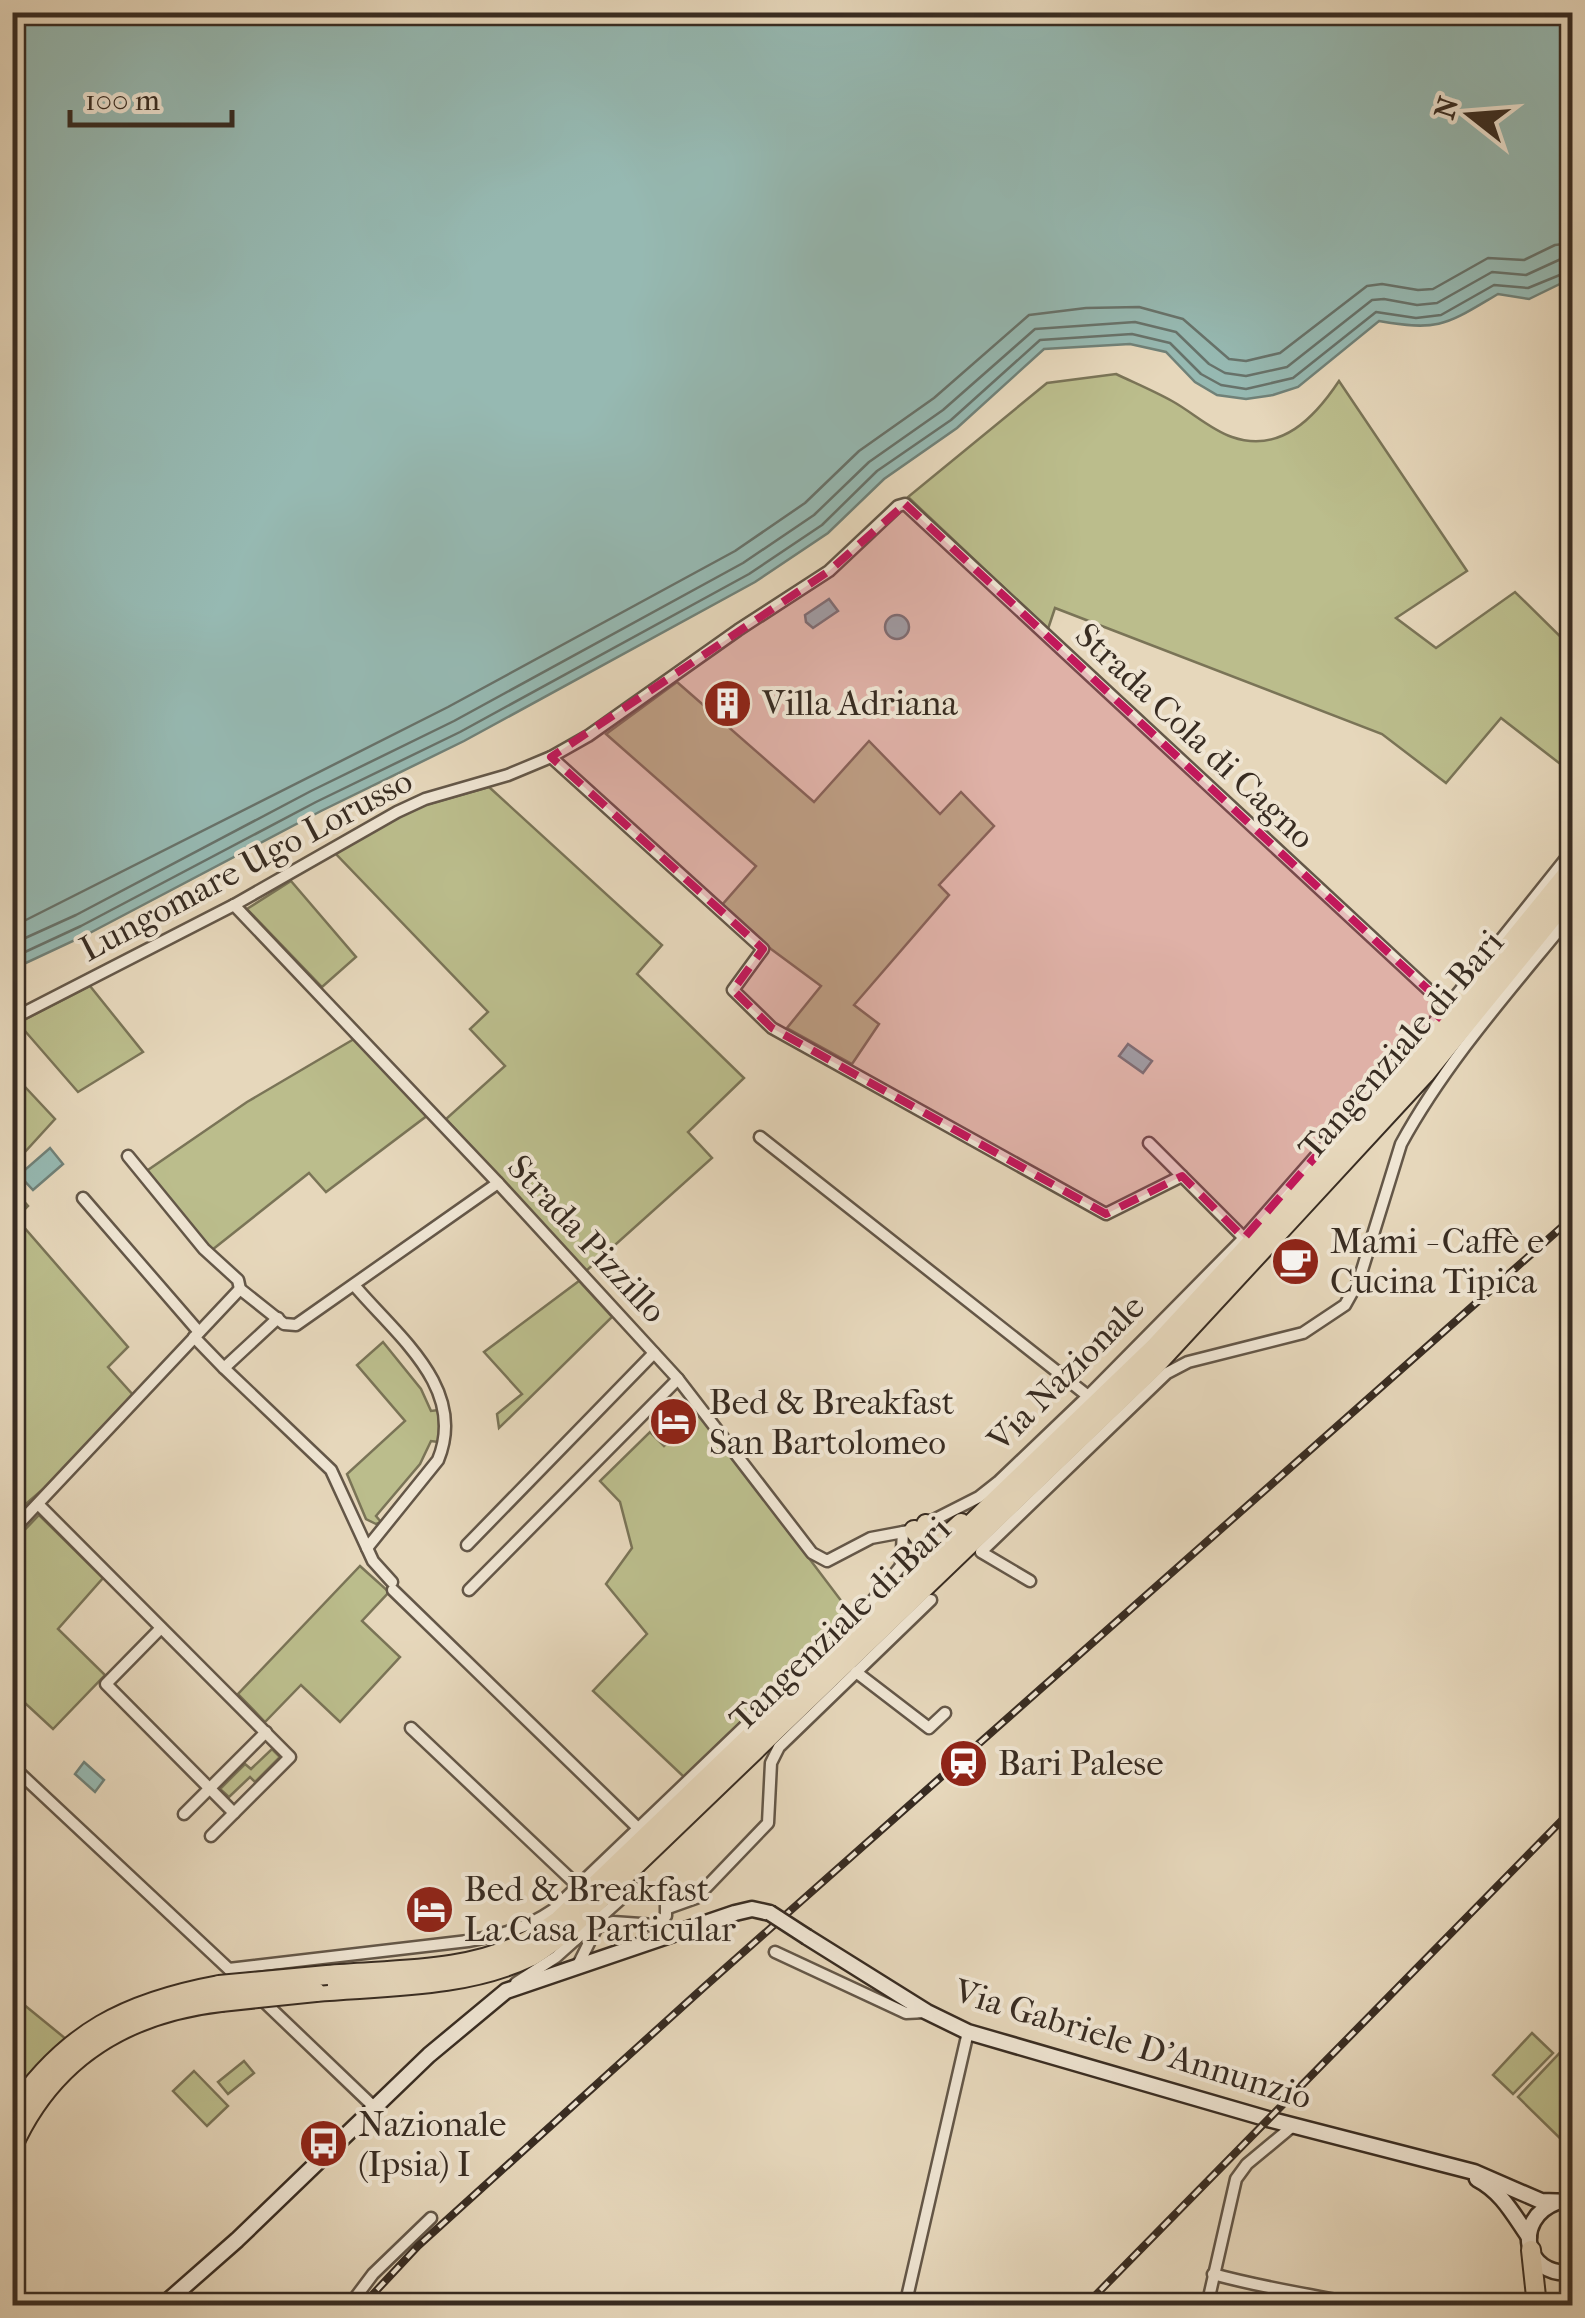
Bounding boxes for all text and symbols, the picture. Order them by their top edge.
scale bar [70,65,232,127]
north arrow [1420,65,1520,165]
text: 100 m [85,83,160,118]
text: N [1428,92,1466,123]
street label: Strada Cola di Cagno [1067,615,1323,857]
building icon: Villa Adriana [701,677,753,729]
place label: Villa Adriana [761,683,959,724]
street label: Lungomare Ugo Lorusso [73,760,419,970]
street label: Tangenziale di Bari [1290,922,1512,1168]
street label: Strada Pizzillo [499,1147,675,1331]
place label: Mami - Caffè e Cucina Tipica [1330,1221,1544,1302]
cafe icon: Mami - Caffè e Cucina Tipica [1269,1235,1321,1287]
street label: Via Nazionale [978,1286,1153,1461]
place label: Bed & Breakfast San Bartolomeo [709,1382,955,1463]
hotel icon: Bed & Breakfast San Bartolomeo [648,1396,700,1448]
street label: Tangenziale di Bari [721,1508,959,1740]
station icon: Bari Palese [937,1737,989,1789]
place label: Bari Palese [998,1743,1164,1784]
place label: Bed & Breakfast La Casa Particular [464,1869,736,1950]
hotel icon: Bed & Breakfast La Casa Particular [403,1883,455,1935]
street label: Via Gabriele D'Annunzio [949,1970,1316,2118]
place label: Nazionale (Ipsia) I [358,2104,506,2185]
bus stop icon: Nazionale (Ipsia) I [297,2118,349,2170]

